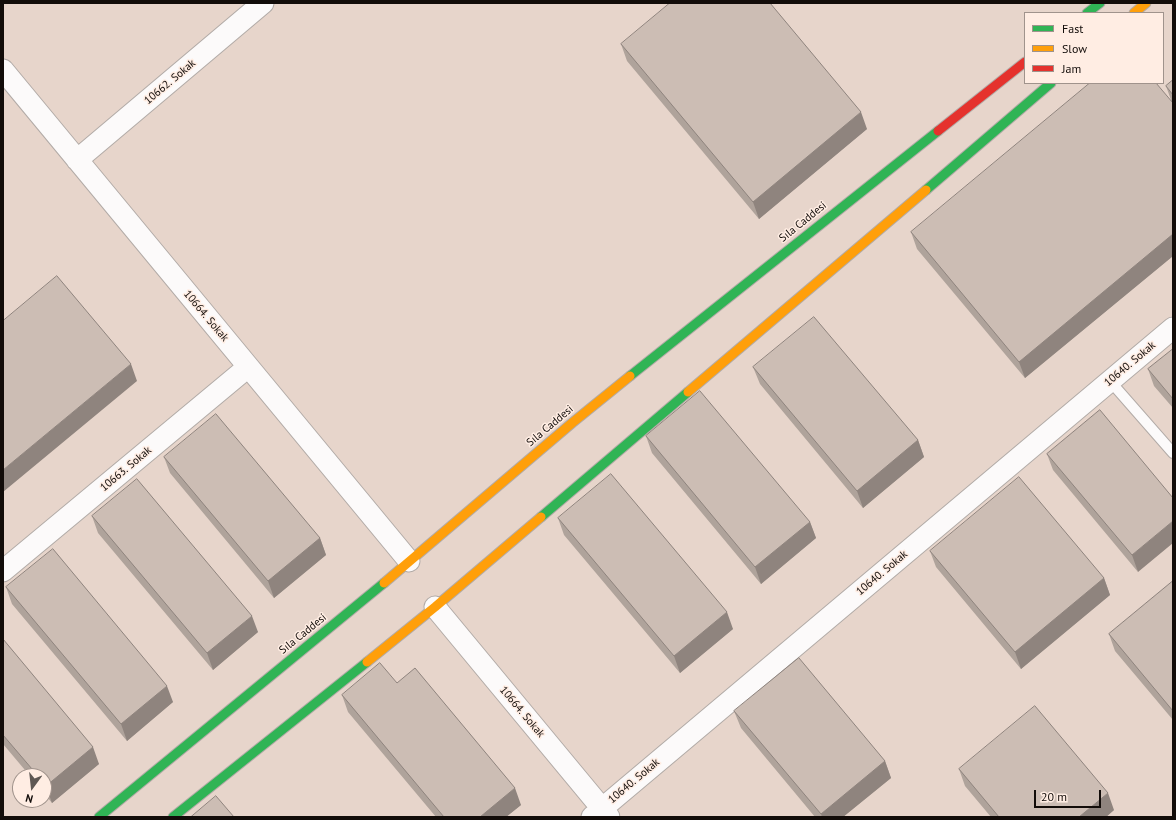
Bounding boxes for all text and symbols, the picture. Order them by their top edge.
legend [1024,12,1164,84]
text: Fast [1062,21,1083,36]
text: Slow [1062,41,1087,56]
street label: 10662. Sokak [142,57,198,107]
text: Jam [1062,61,1081,76]
street label: Sıla Caddesi [777,199,829,245]
street label: 10664. Sokak [181,288,231,344]
street label: 10640. Sokak [1102,339,1158,389]
street label: Sıla Caddesi [524,403,576,449]
street label: 10663. Sokak [98,444,154,494]
street label: 10640. Sokak [854,548,910,598]
street label: Sıla Caddesi [277,611,329,657]
street label: 10664. Sokak [497,684,547,740]
street label: 10640. Sokak [606,756,662,806]
north arrow [12,768,52,808]
scale bar [1036,782,1103,808]
text: 20 m [1041,789,1067,804]
text: N [24,791,34,806]

